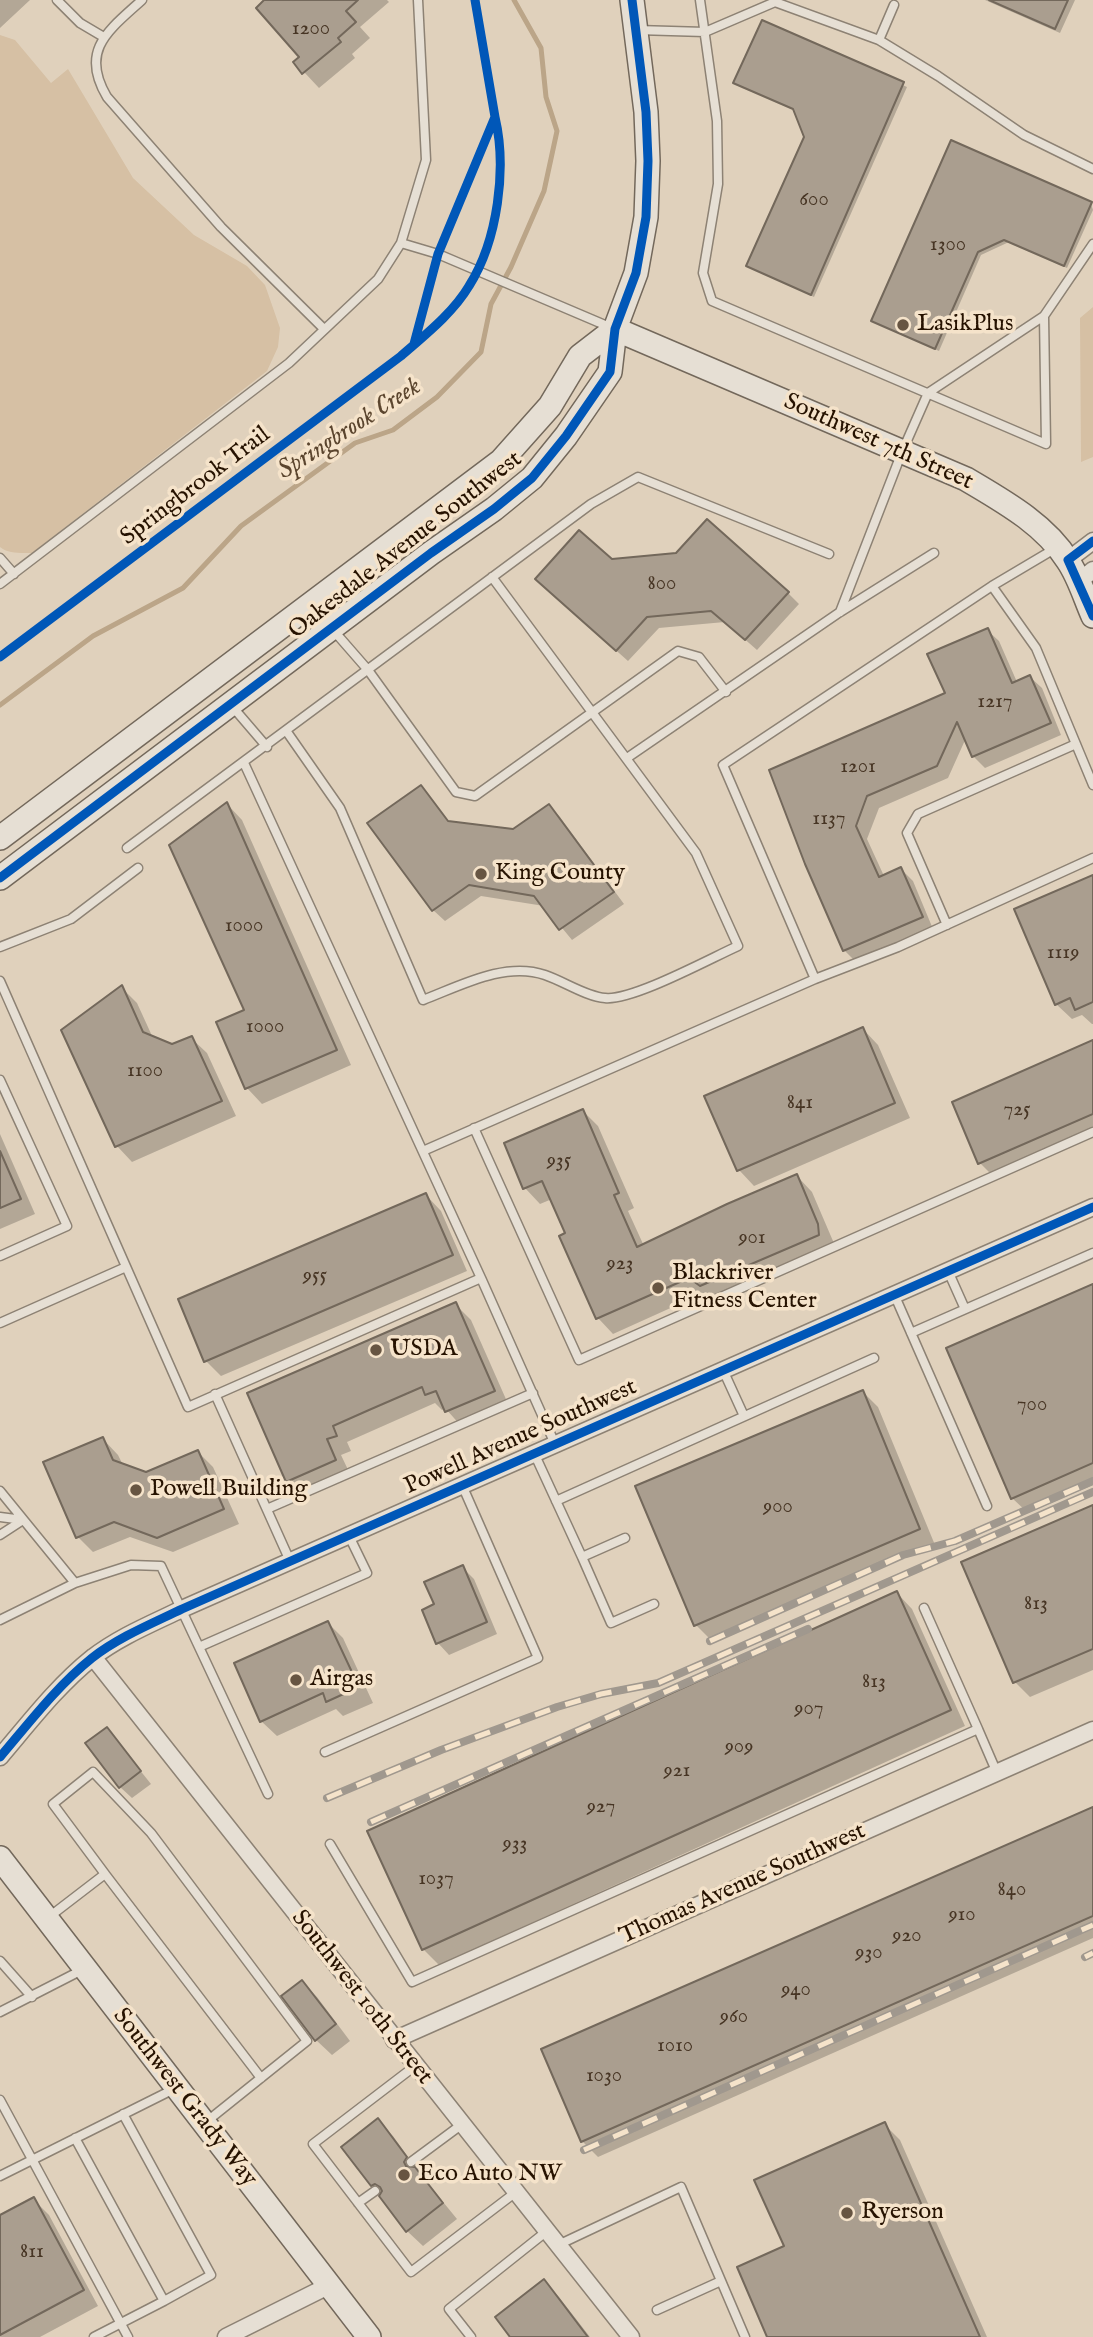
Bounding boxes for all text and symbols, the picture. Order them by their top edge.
house number: 1200 [292,17,330,43]
house number: 600 [799,188,829,214]
house number: 1300 [930,233,966,259]
place label: LasikPlus [917,311,1013,339]
marker: LasikPlus [895,317,911,333]
water label: Springbrook Creek [272,372,428,488]
street label: Southwest 7th Street [779,388,977,498]
street label: Springbrook Trail [116,421,276,553]
street label: Oakesdale Avenue Southwest [283,446,529,646]
house number: 800 [648,572,676,598]
house number: 1217 [977,690,1013,716]
house number: 1201 [840,755,876,781]
house number: 1137 [812,807,846,833]
place label: King County [495,860,625,888]
marker: King County [473,866,489,882]
house number: 1000 [225,914,263,940]
house number: 1119 [1047,941,1079,967]
house number: 1000 [246,1015,284,1041]
house number: 1100 [127,1059,163,1085]
house number: 841 [787,1091,813,1117]
house number: 725 [1003,1098,1031,1124]
house number: 935 [547,1149,571,1175]
house number: 901 [738,1226,766,1252]
house number: 923 [607,1252,633,1278]
place label: Blackriver Fitness Center [672,1260,817,1316]
house number: 955 [303,1264,327,1290]
marker: Blackriver Fitness Center [650,1280,666,1296]
place label: USDA [390,1336,457,1364]
marker: USDA [368,1342,384,1358]
street label: Powell Avenue Southwest [400,1374,642,1502]
house number: 700 [1017,1393,1047,1419]
place label: Powell Building [150,1476,307,1504]
marker: Powell Building [128,1482,144,1498]
house number: 900 [763,1495,793,1521]
house number: 813 [1024,1592,1048,1618]
place label: Airgas [310,1666,373,1694]
house number: 813 [862,1670,886,1696]
marker: Airgas [288,1672,304,1688]
house number: 907 [794,1697,824,1723]
house number: 909 [725,1735,753,1761]
house number: 921 [664,1759,690,1785]
house number: 927 [587,1795,615,1821]
street label: Thomas Avenue Southwest [616,1818,870,1952]
house number: 933 [503,1832,527,1858]
house number: 1037 [418,1867,454,1893]
house number: 840 [998,1878,1026,1904]
house number: 910 [948,1903,976,1929]
street label: Southwest 10th Street [284,1905,438,2091]
house number: 920 [892,1924,922,1950]
house number: 930 [855,1941,883,1967]
house number: 940 [781,1978,811,2004]
street label: Southwest Grady Way [105,2003,263,2193]
house number: 960 [720,2005,748,2031]
house number: 1010 [657,2034,693,2060]
house number: 1030 [586,2064,622,2090]
place label: Eco Auto NW [418,2161,562,2189]
marker: Eco Auto NW [396,2167,412,2183]
place label: Ryerson [861,2199,944,2227]
marker: Ryerson [839,2205,855,2221]
house number: 811 [20,2240,44,2266]

